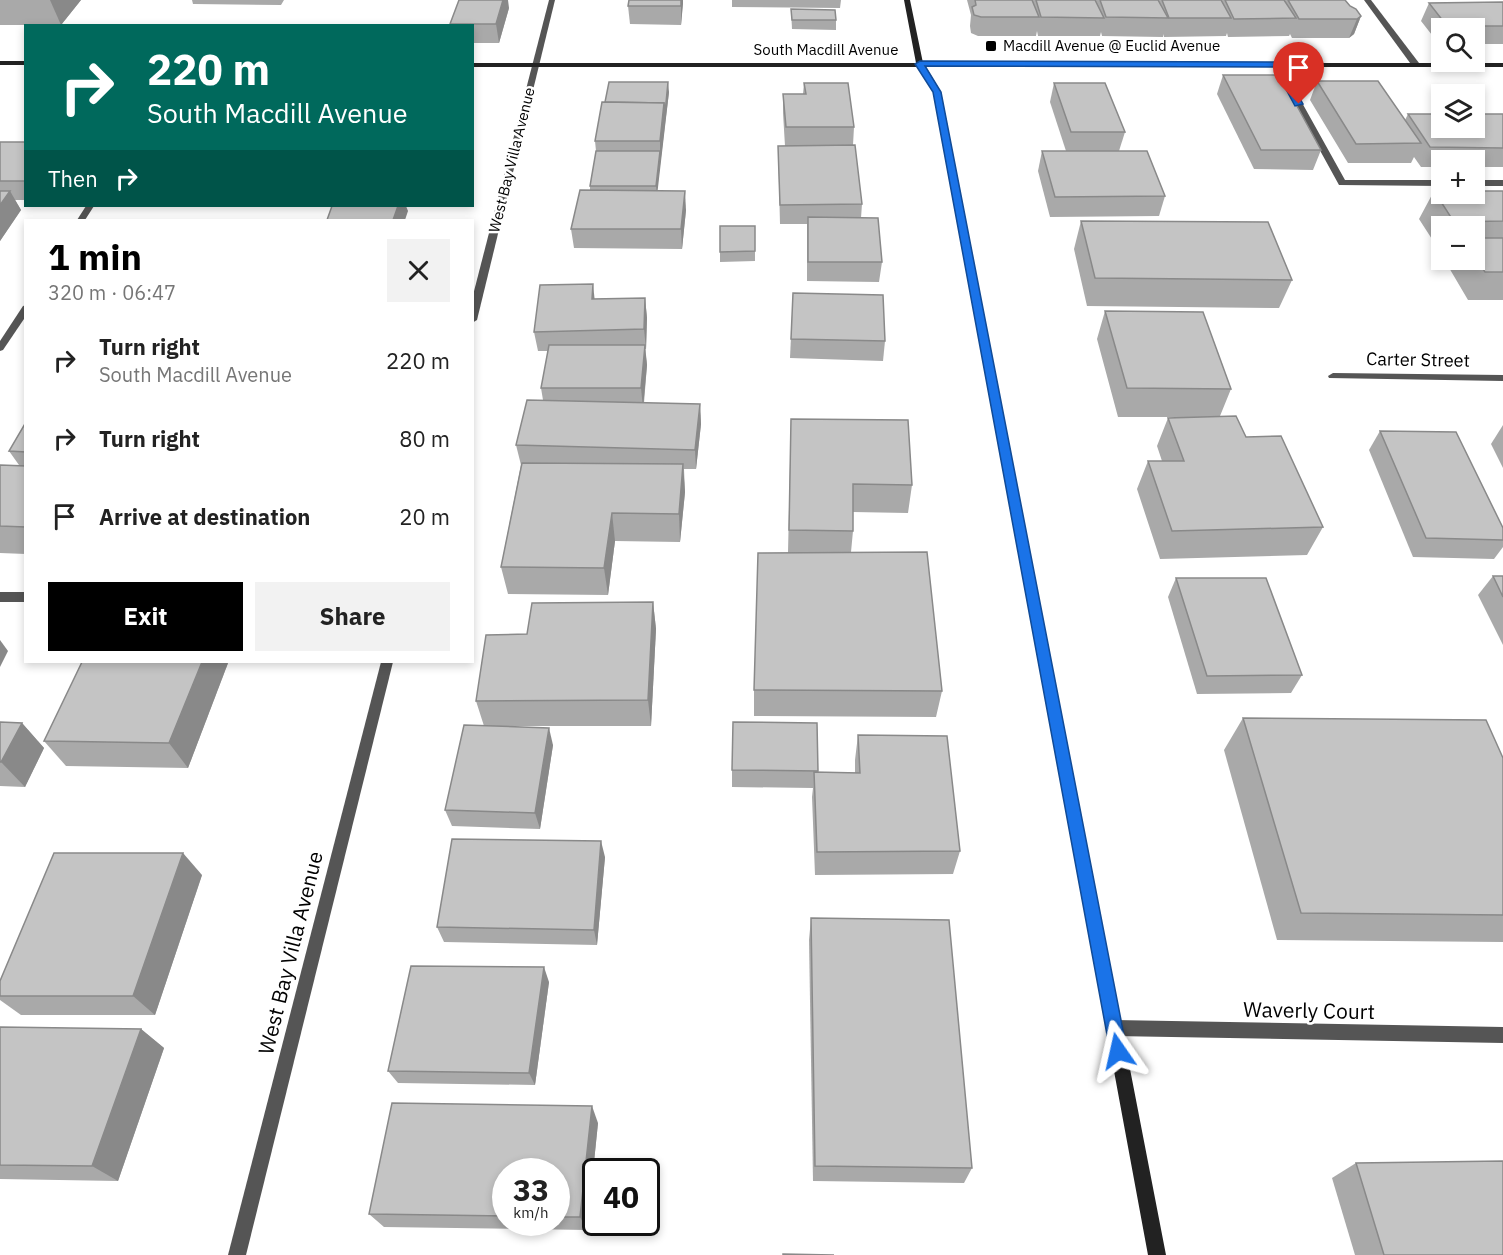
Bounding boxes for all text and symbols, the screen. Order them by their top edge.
map controls [1431,18,1485,270]
button: search [1431,18,1485,72]
place label: Macdill Avenue @ Euclid Avenue [1003,36,1220,55]
marker: Macdill Avenue @ Euclid Avenue [984,39,998,53]
street label: South Macdill Avenue [754,40,898,59]
text: 220 m [147,42,270,97]
pin [1273,42,1324,104]
icon: right [48,48,126,126]
icon: arrive [1282,51,1315,84]
button: layers [1431,84,1485,138]
street label: West Bay Villa Avenue [484,85,539,234]
text: South Macdill Avenue [147,95,408,130]
button: + [1431,150,1485,204]
icon: right [110,162,143,195]
text: Then [48,164,98,193]
button: − [1431,216,1485,270]
text: 1 min [48,233,142,280]
button: close [387,239,450,302]
text: 320 m · 06:47 [48,279,176,306]
text: Turn right [99,332,200,361]
icon: right [48,344,81,377]
text: 220 m [386,346,450,375]
street label: Carter Street [1366,347,1470,372]
text: South Macdill Avenue [99,361,292,388]
icon: right [48,422,81,455]
text: Turn right [99,424,200,453]
text: 80 m [399,424,450,453]
icon: arrive [48,500,81,533]
text: Arrive at destination [99,502,310,531]
text: 20 m [399,502,450,531]
button: Exit [48,582,243,651]
button: Share [255,582,450,651]
street label: West Bay Villa Avenue [251,848,329,1057]
street label: Waverly Court [1243,995,1375,1025]
position arrow [1086,1019,1150,1083]
speed limit sign: 40 [582,1158,660,1236]
text: 33 [513,1170,549,1209]
text: km/h [513,1203,549,1222]

